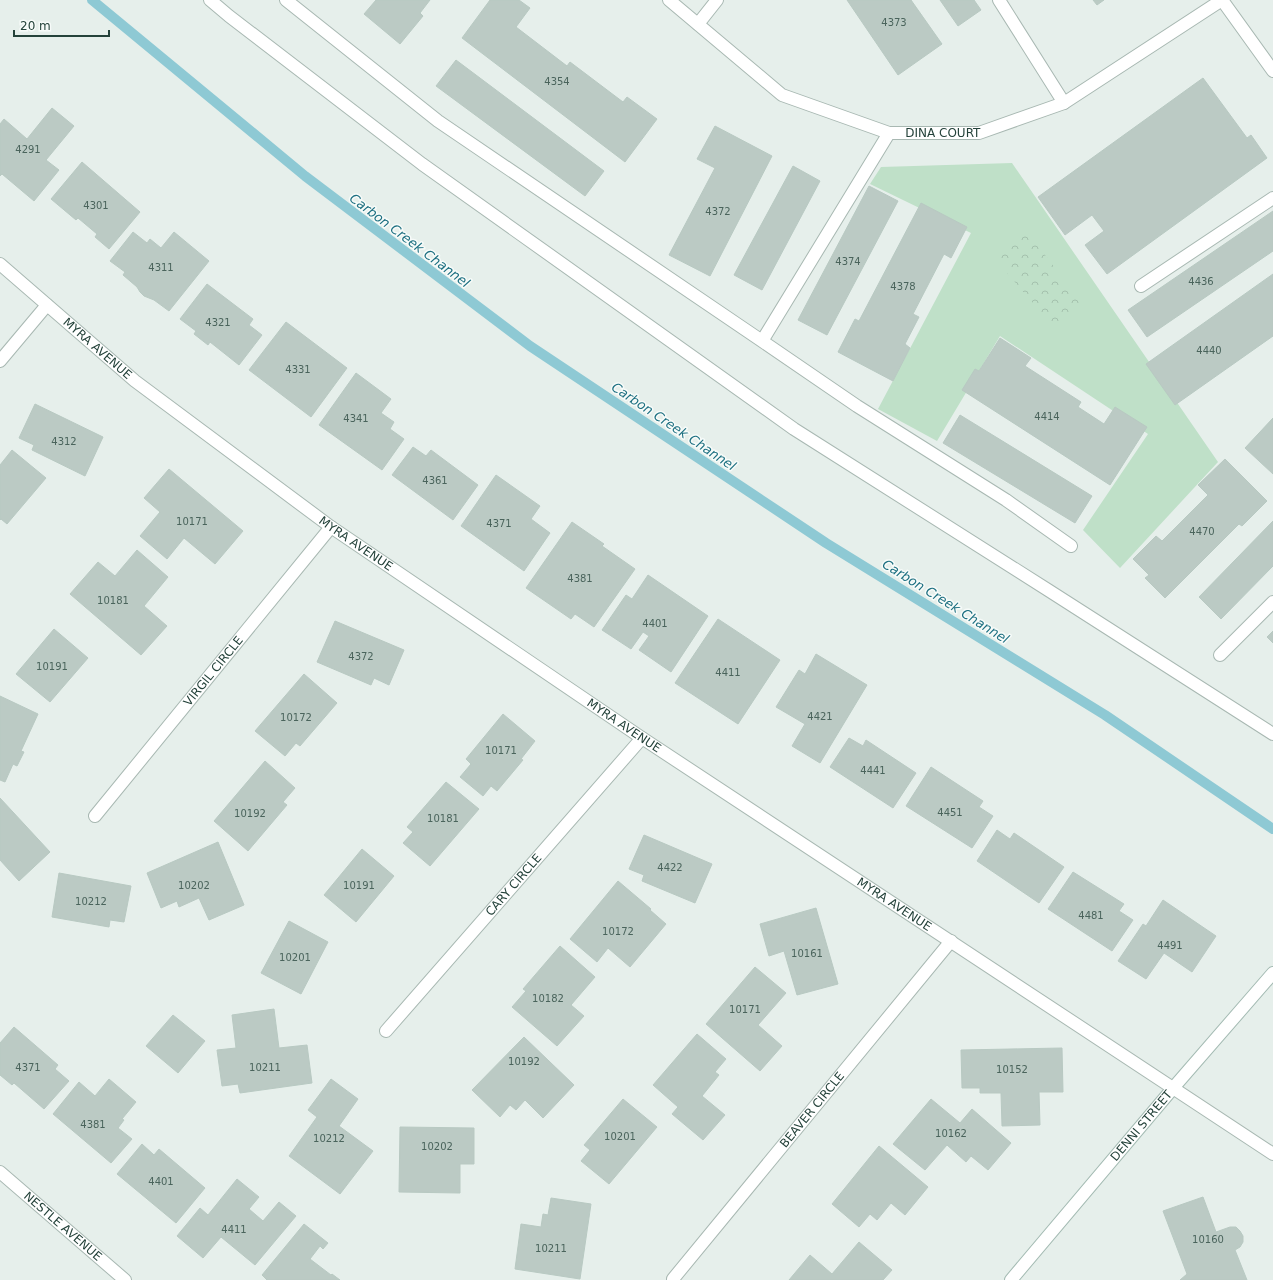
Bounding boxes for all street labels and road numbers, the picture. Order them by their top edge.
street label: DINA COURT [905,126,981,140]
street label: MYRA AVENUE [60,315,135,382]
street label: MYRA AVENUE [316,514,395,574]
street label: VIRGIL CIRCLE [181,633,246,709]
street label: MYRA AVENUE [584,696,664,756]
street label: CARY CIRCLE [483,851,544,919]
street label: MYRA AVENUE [854,875,934,934]
street label: BEAVER CIRCLE [777,1069,847,1150]
street label: DENNI STREET [1108,1087,1176,1164]
street label: NESTLE AVENUE [21,1189,105,1264]

